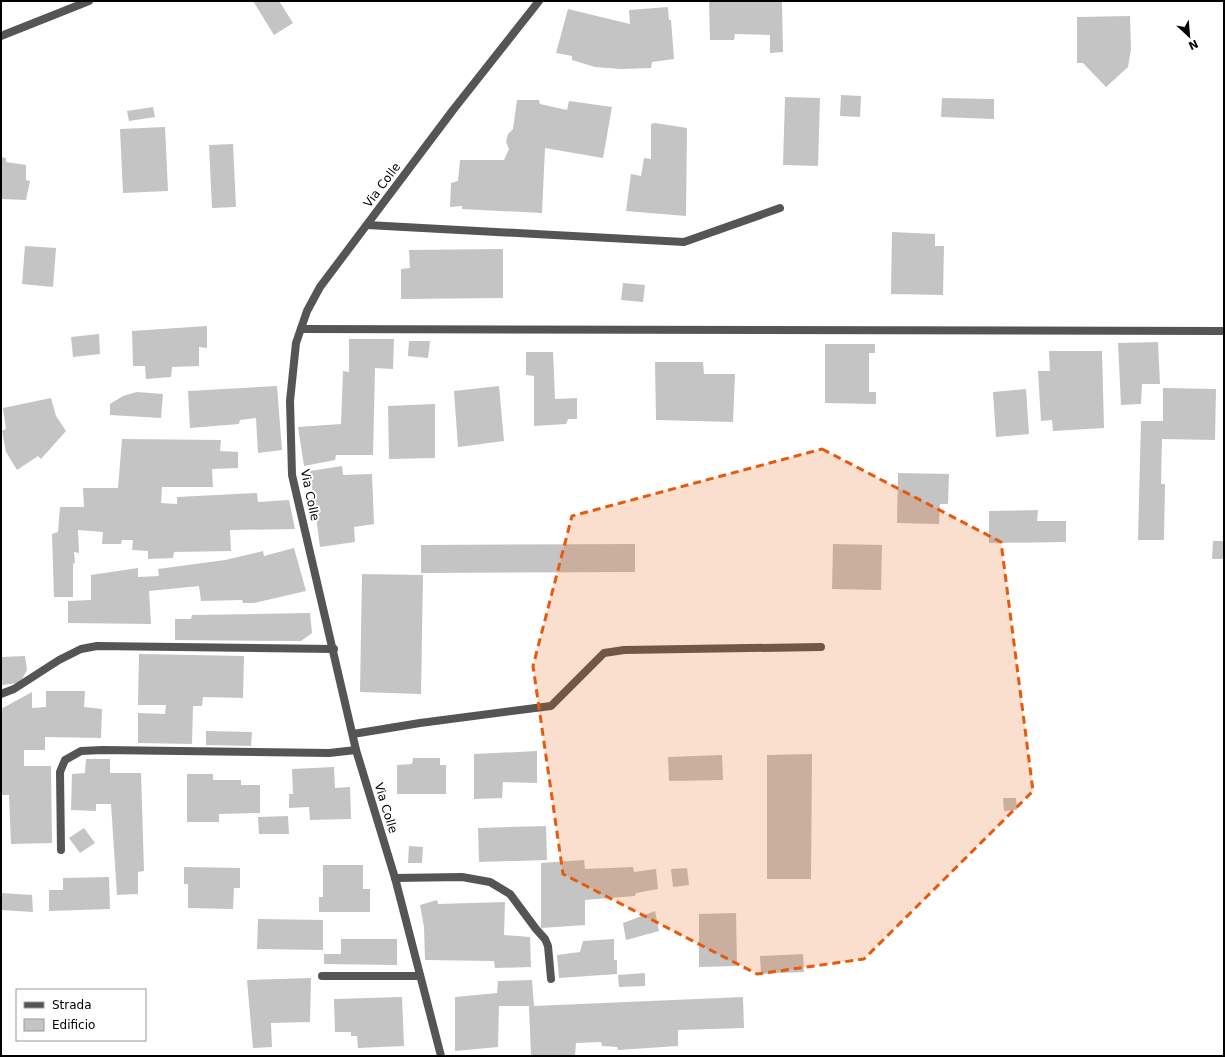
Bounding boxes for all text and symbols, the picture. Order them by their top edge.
north arrow [1169,16,1209,56]
text: N [1186,37,1200,52]
street label: Via Colle [361,160,403,210]
street label: Via Colle [298,468,322,522]
street label: Via Colle [372,781,400,835]
legend [16,989,146,1041]
text: Strada [52,998,92,1012]
text: Edificio [52,1018,95,1032]

